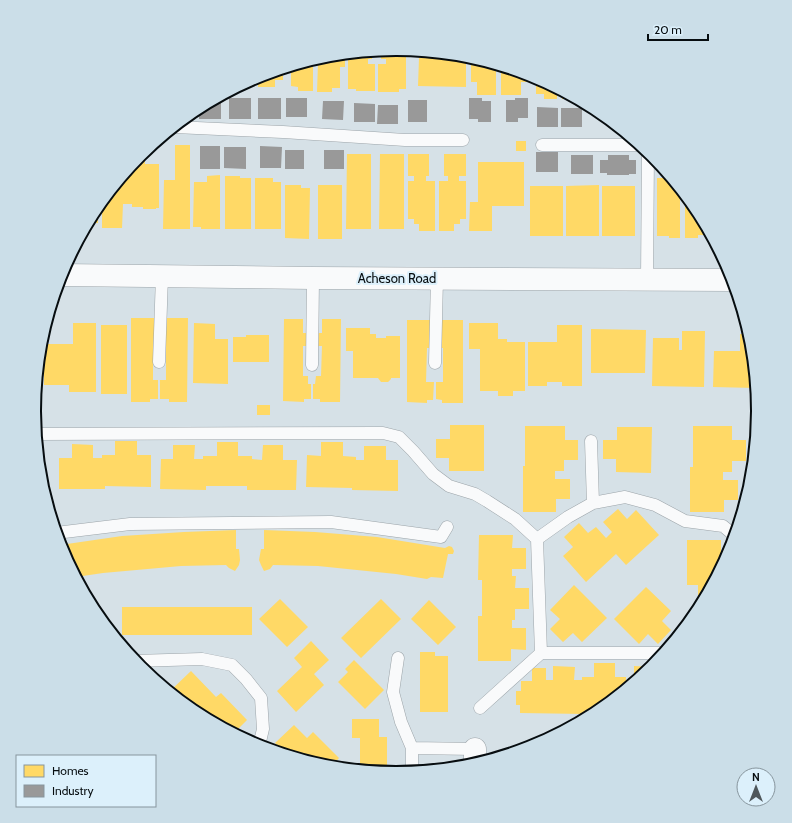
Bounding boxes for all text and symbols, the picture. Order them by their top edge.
scale bar [648,16,708,42]
text: 20 m [654,22,682,37]
street label: Acheson Road [358,270,436,286]
legend [16,755,156,807]
text: Homes [52,763,89,778]
north arrow [736,767,776,807]
text: N [752,770,760,784]
text: Industry [52,783,93,798]

